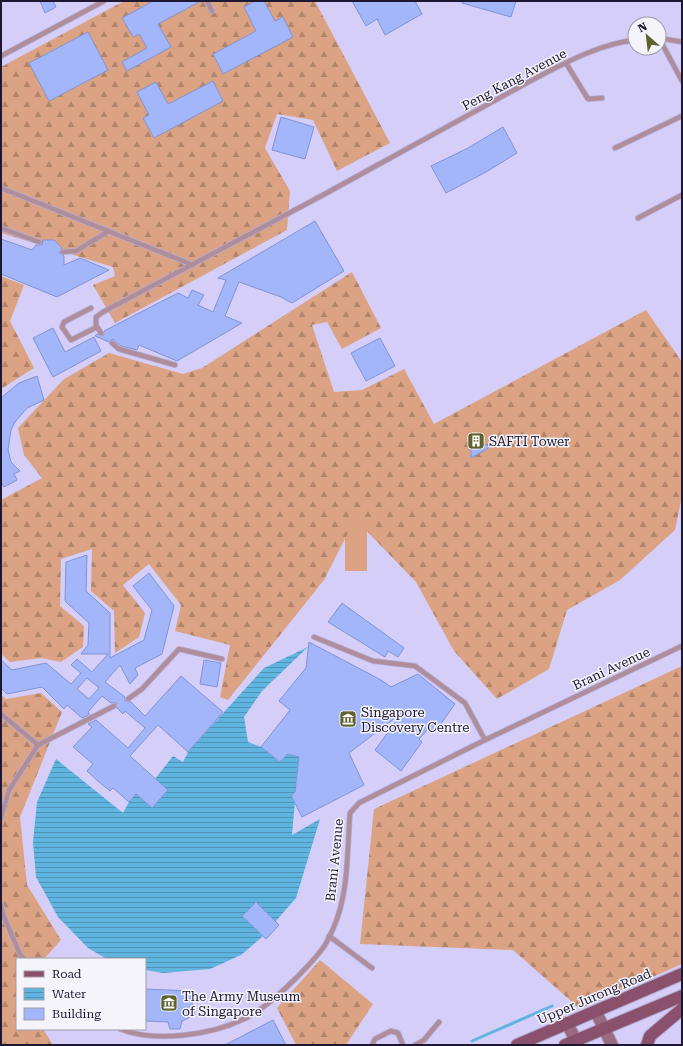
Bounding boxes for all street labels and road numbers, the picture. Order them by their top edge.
street label: Peng Kang Avenue [459,46,569,113]
street label: Brani Avenue [570,644,652,693]
street label: Brani Avenue [323,818,346,902]
street label: Upper Jurong Road [535,965,654,1027]

